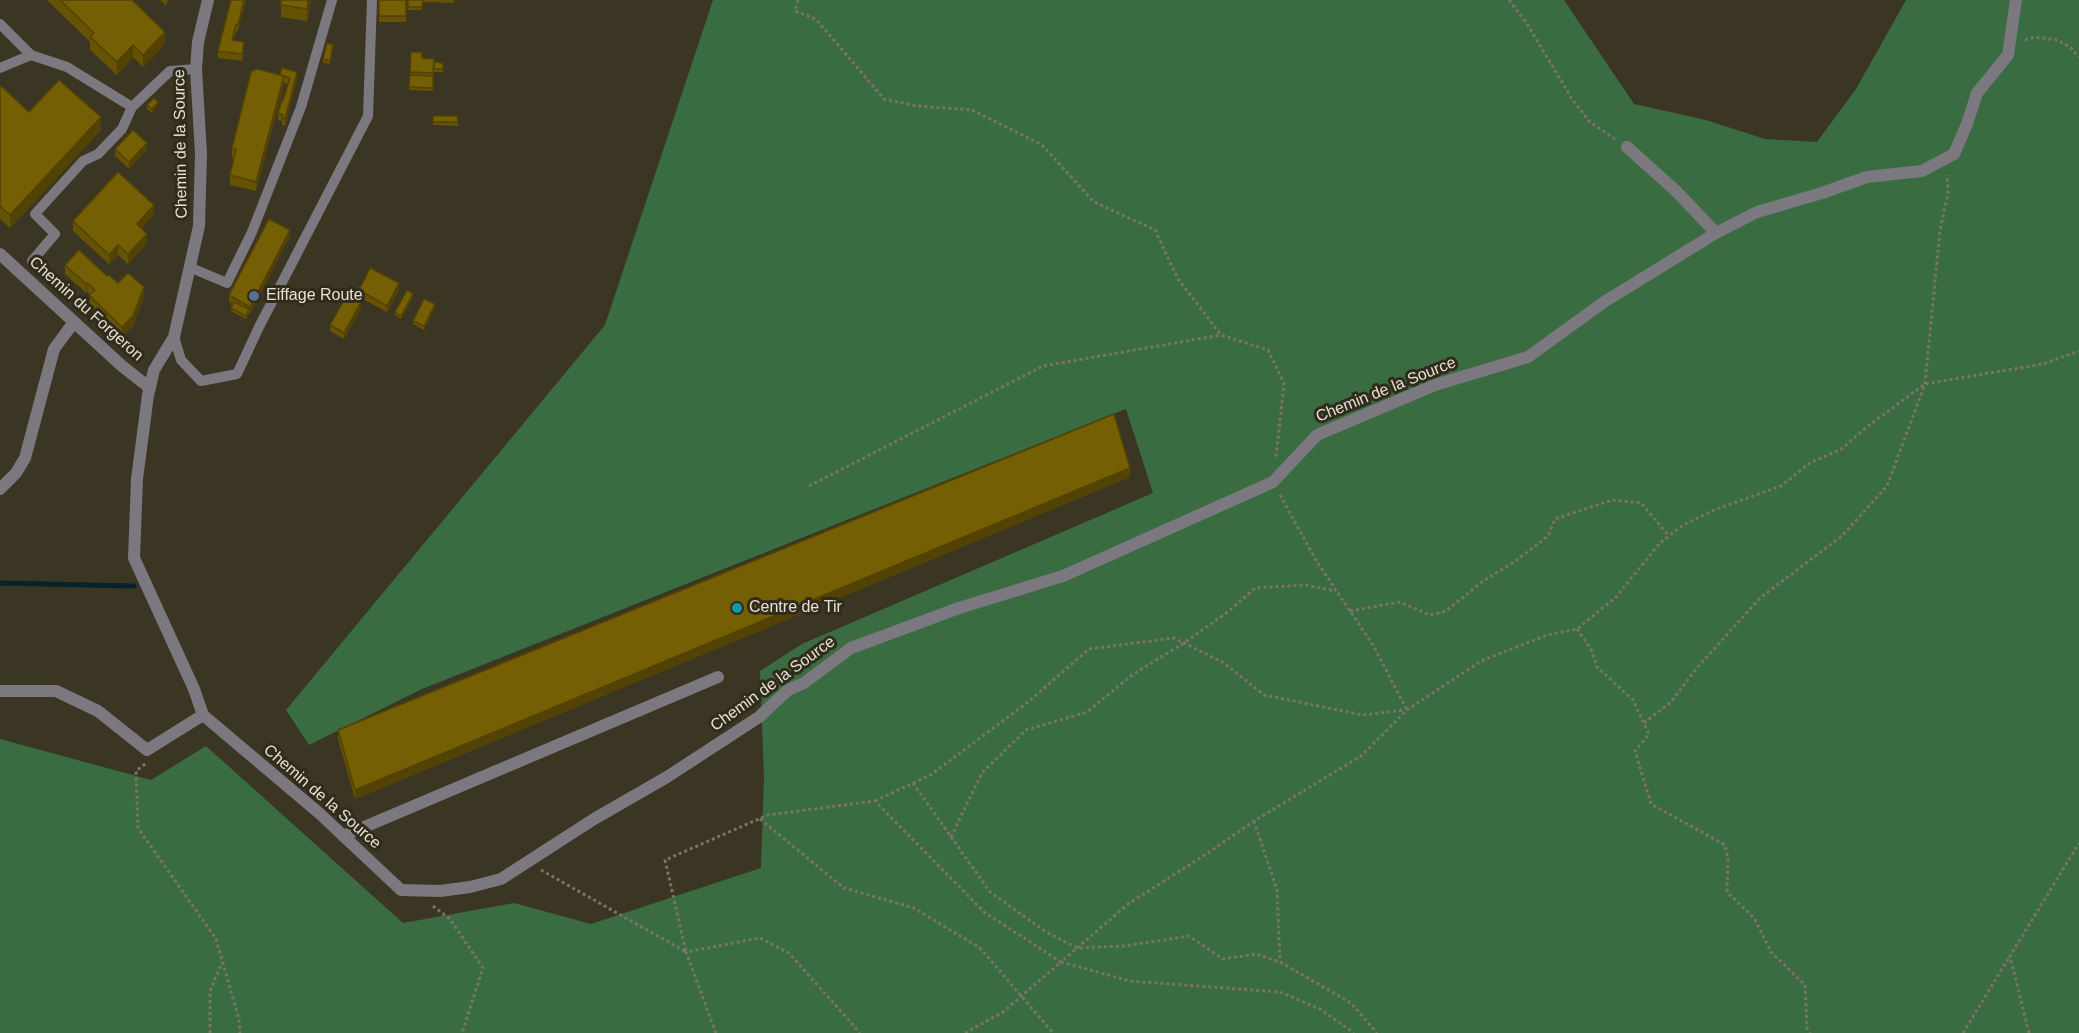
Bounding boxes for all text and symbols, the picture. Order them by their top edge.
street label: Chemin de la Source [170,69,192,219]
street label: Chemin du Forgeron [25,253,147,365]
place label: Eiffage Route [266,286,363,306]
marker: Eiffage Route [247,289,261,303]
street label: Chemin de la Source [1313,353,1459,427]
place label: Centre de Tir [749,598,842,618]
marker: Centre de Tir [730,601,744,615]
street label: Chemin de la Source [707,632,839,736]
street label: Chemin de la Source [259,741,385,853]

